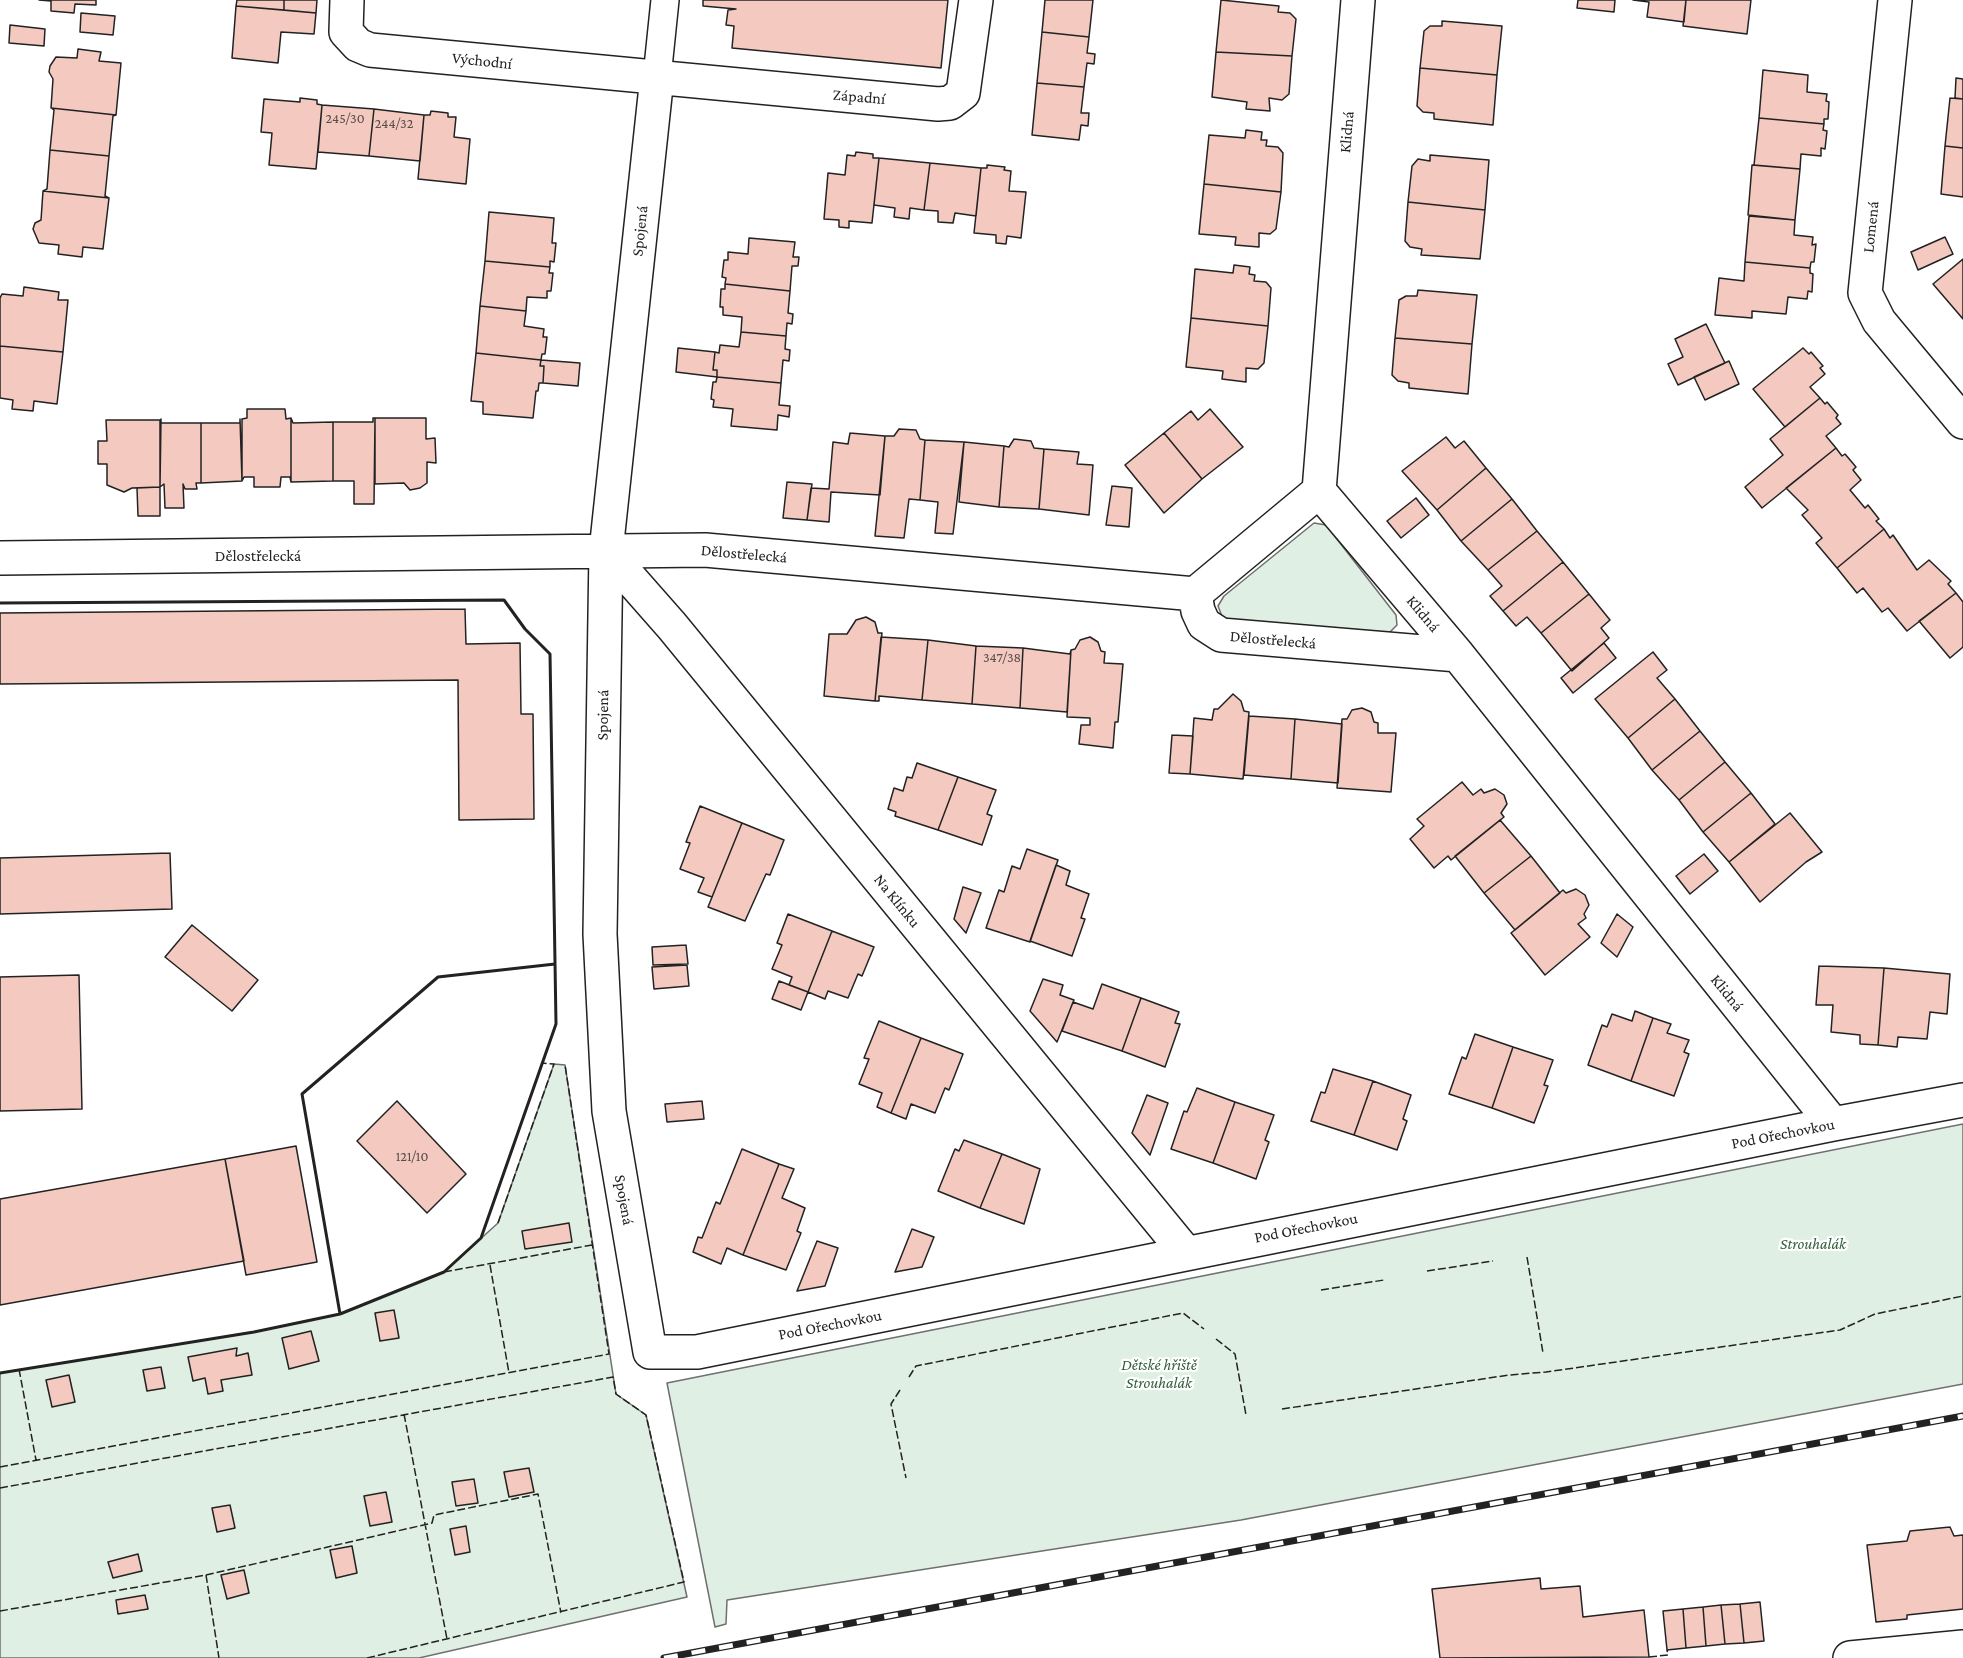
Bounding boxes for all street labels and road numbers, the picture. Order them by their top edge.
street label: Východní [451,48,513,74]
street label: Západní [832,85,886,109]
street label: Klidná [1336,110,1358,154]
street label: Lomená [1859,200,1883,254]
street label: Spojená [628,205,652,257]
street label: Dělostřelecká [700,541,788,567]
street label: Dělostřelecká [215,546,301,566]
street label: Klidná [1402,592,1444,636]
street label: Dělostřelecká [1229,627,1317,653]
street label: Spojená [593,689,613,741]
street label: Na Klínku [870,870,924,932]
street label: Klidná [1706,971,1748,1015]
street label: Pod Ořechovkou [1730,1115,1836,1153]
street label: Spojená [610,1173,638,1227]
street label: Pod Ořechovkou [1253,1209,1359,1247]
street label: Pod Ořechovkou [777,1306,883,1344]

